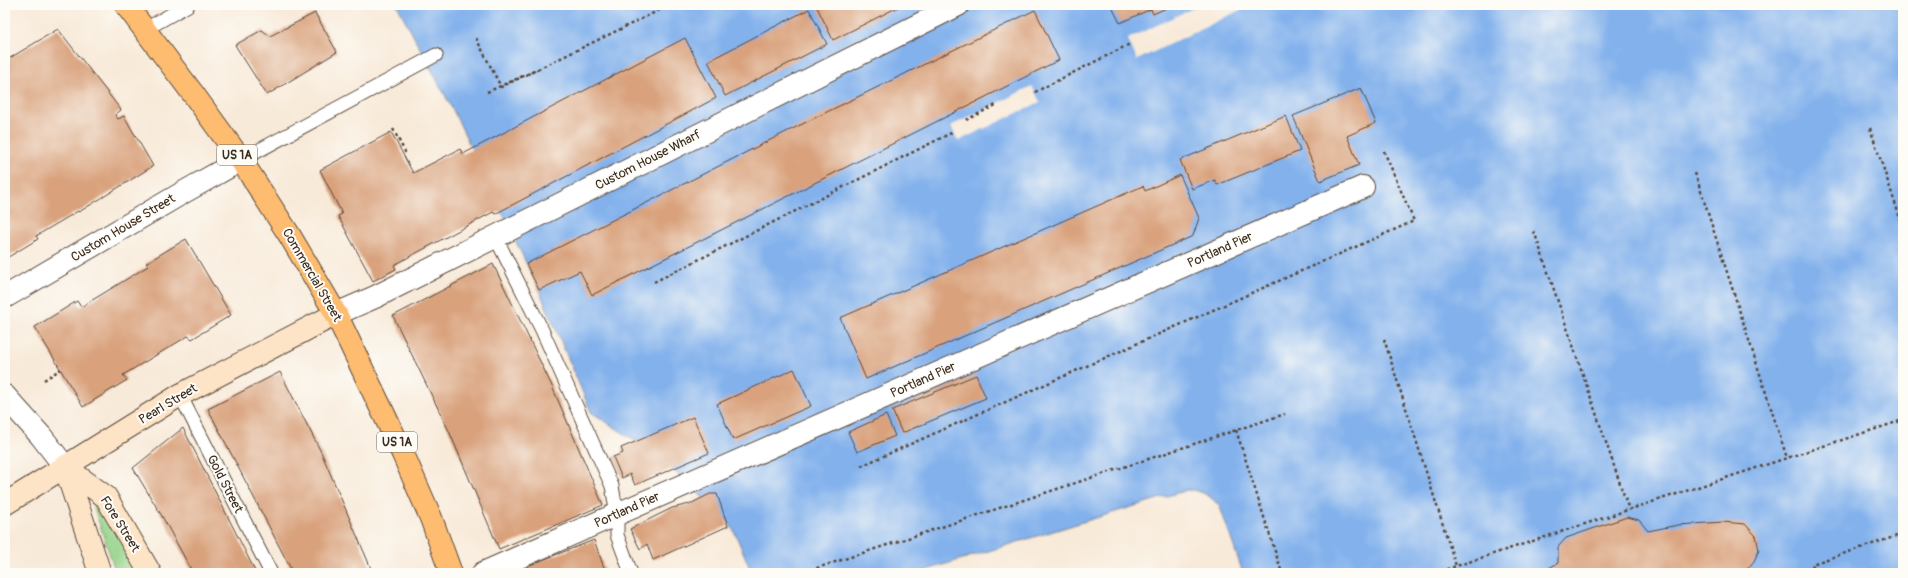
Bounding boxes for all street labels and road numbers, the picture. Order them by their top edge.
street label: Custom House Wharf [592,126,704,194]
road number: US 1A [217,145,257,165]
street label: Custom House Street [68,190,179,265]
street label: Commercial Street [279,226,346,325]
street label: Portland Pier [1185,228,1255,272]
street label: Portland Pier [888,358,958,402]
street label: Pearl Street [136,380,201,428]
road number: US 1A [377,432,417,452]
street label: Gold Street [204,452,247,516]
street label: Portland Pier [592,488,662,532]
street label: Fore Street [97,493,144,556]

